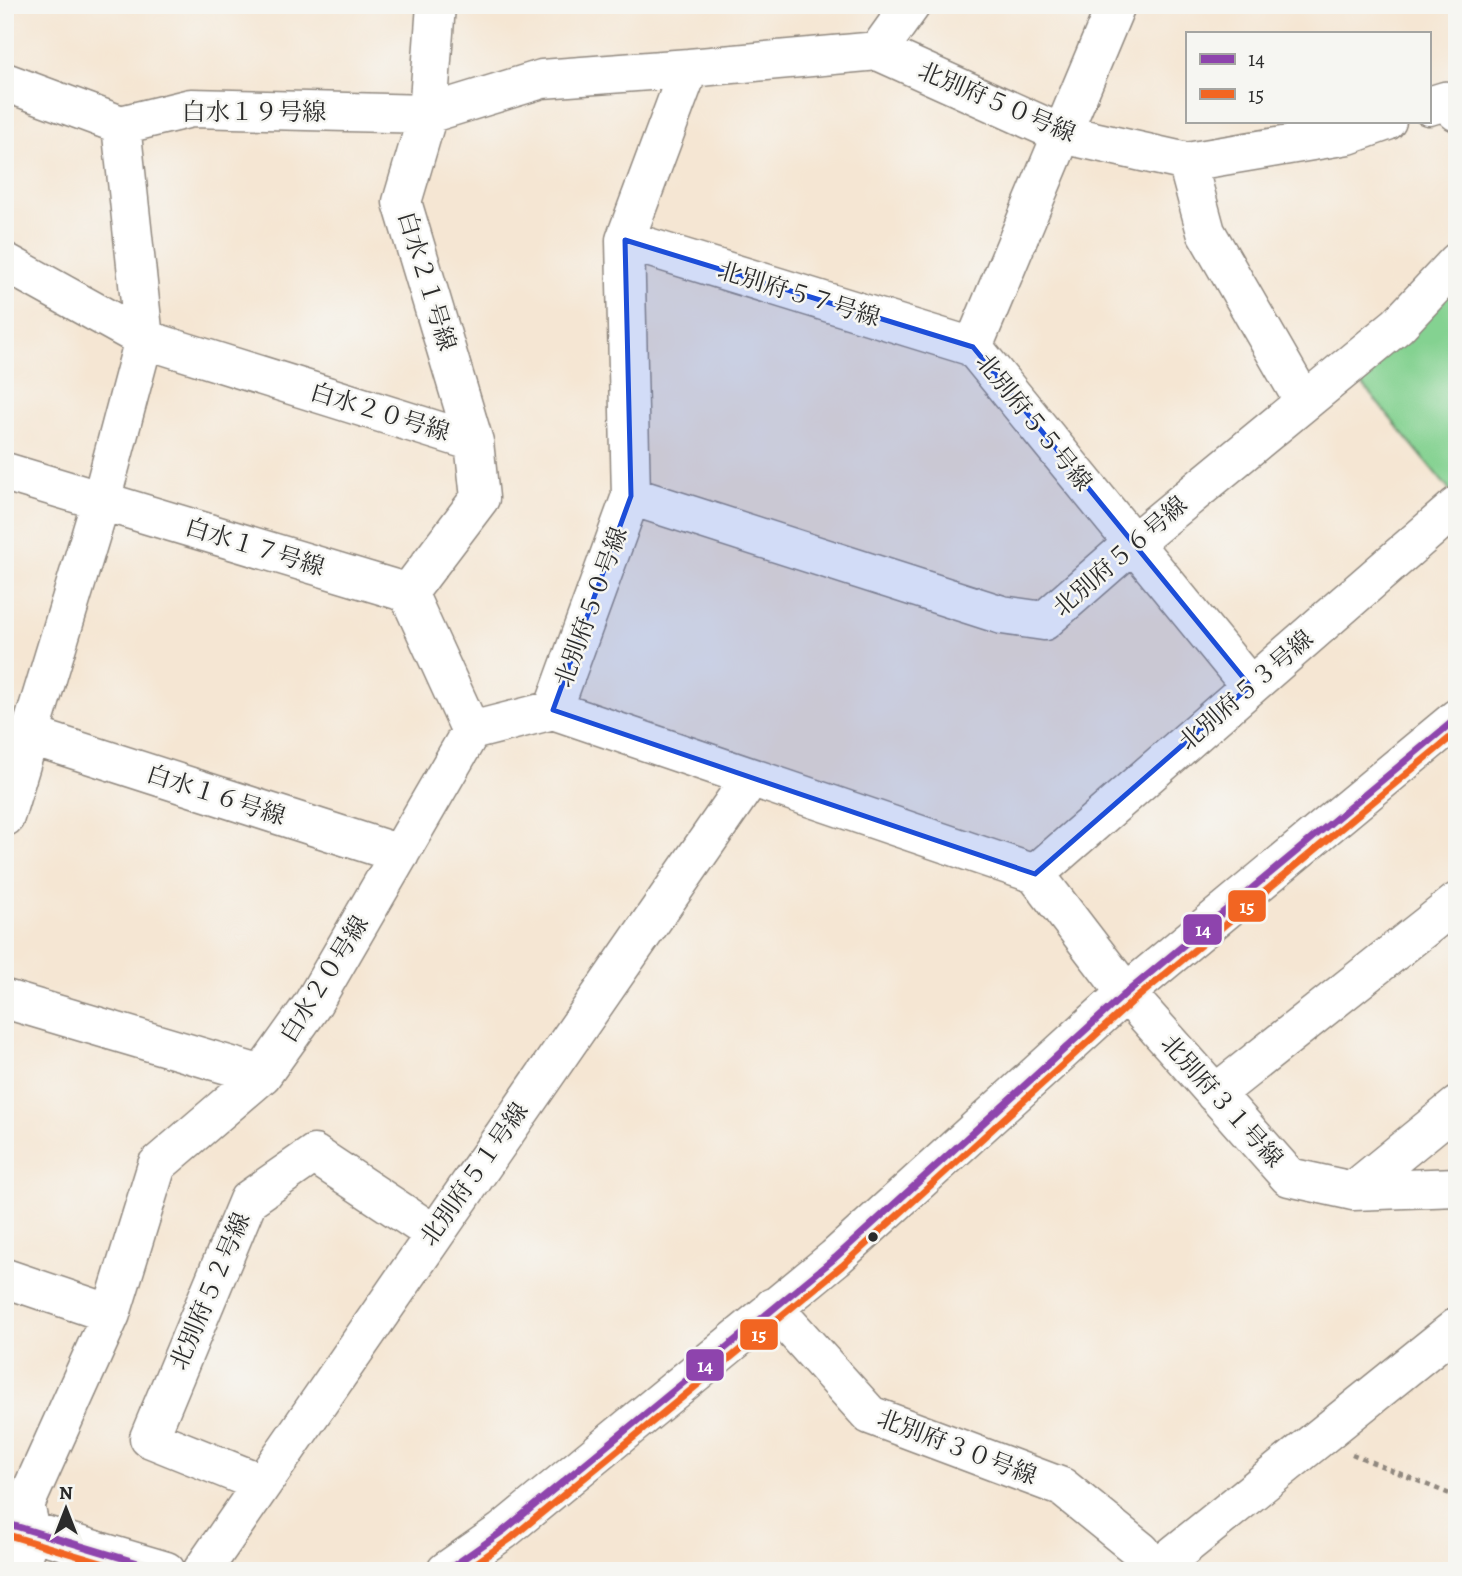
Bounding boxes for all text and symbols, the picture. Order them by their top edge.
legend [1186,32,1430,122]
text: 14 [1248,45,1265,73]
street label: 北別府５０号線 [913,54,1081,150]
text: 15 [1248,81,1264,109]
street label: 白水１９号線 [182,96,326,128]
street label: 白水２１号線 [391,207,463,355]
street label: 北別府５７号線 [714,254,884,334]
street label: 北別府５５号線 [969,347,1099,497]
street label: 白水２０号線 [306,376,454,448]
street label: 北別府５６号線 [1046,489,1194,623]
street label: 白水１７号線 [181,511,329,583]
street label: 北別府５０号線 [547,523,635,691]
street label: 北別府５３号線 [1172,623,1320,757]
street label: 白水１６号線 [143,758,289,832]
line badge: 15 [1227,889,1267,923]
text: 15 [1240,894,1254,920]
street label: 白水２０号線 [272,909,376,1049]
line badge: 14 [1182,913,1223,946]
text: 14 [1195,917,1211,943]
street label: 北別府３１号線 [1154,1028,1290,1174]
street label: 北別府５１号線 [413,1096,535,1252]
street label: 北別府５２号線 [162,1207,258,1375]
unlabelled marker [866,1230,880,1244]
line badge: 15 [739,1318,779,1351]
text: 15 [752,1322,766,1348]
line badge: 14 [685,1348,725,1382]
text: 14 [697,1353,713,1379]
street label: 北別府３０号線 [873,1402,1041,1492]
north arrow [32,1474,102,1544]
text: N [59,1480,73,1506]

